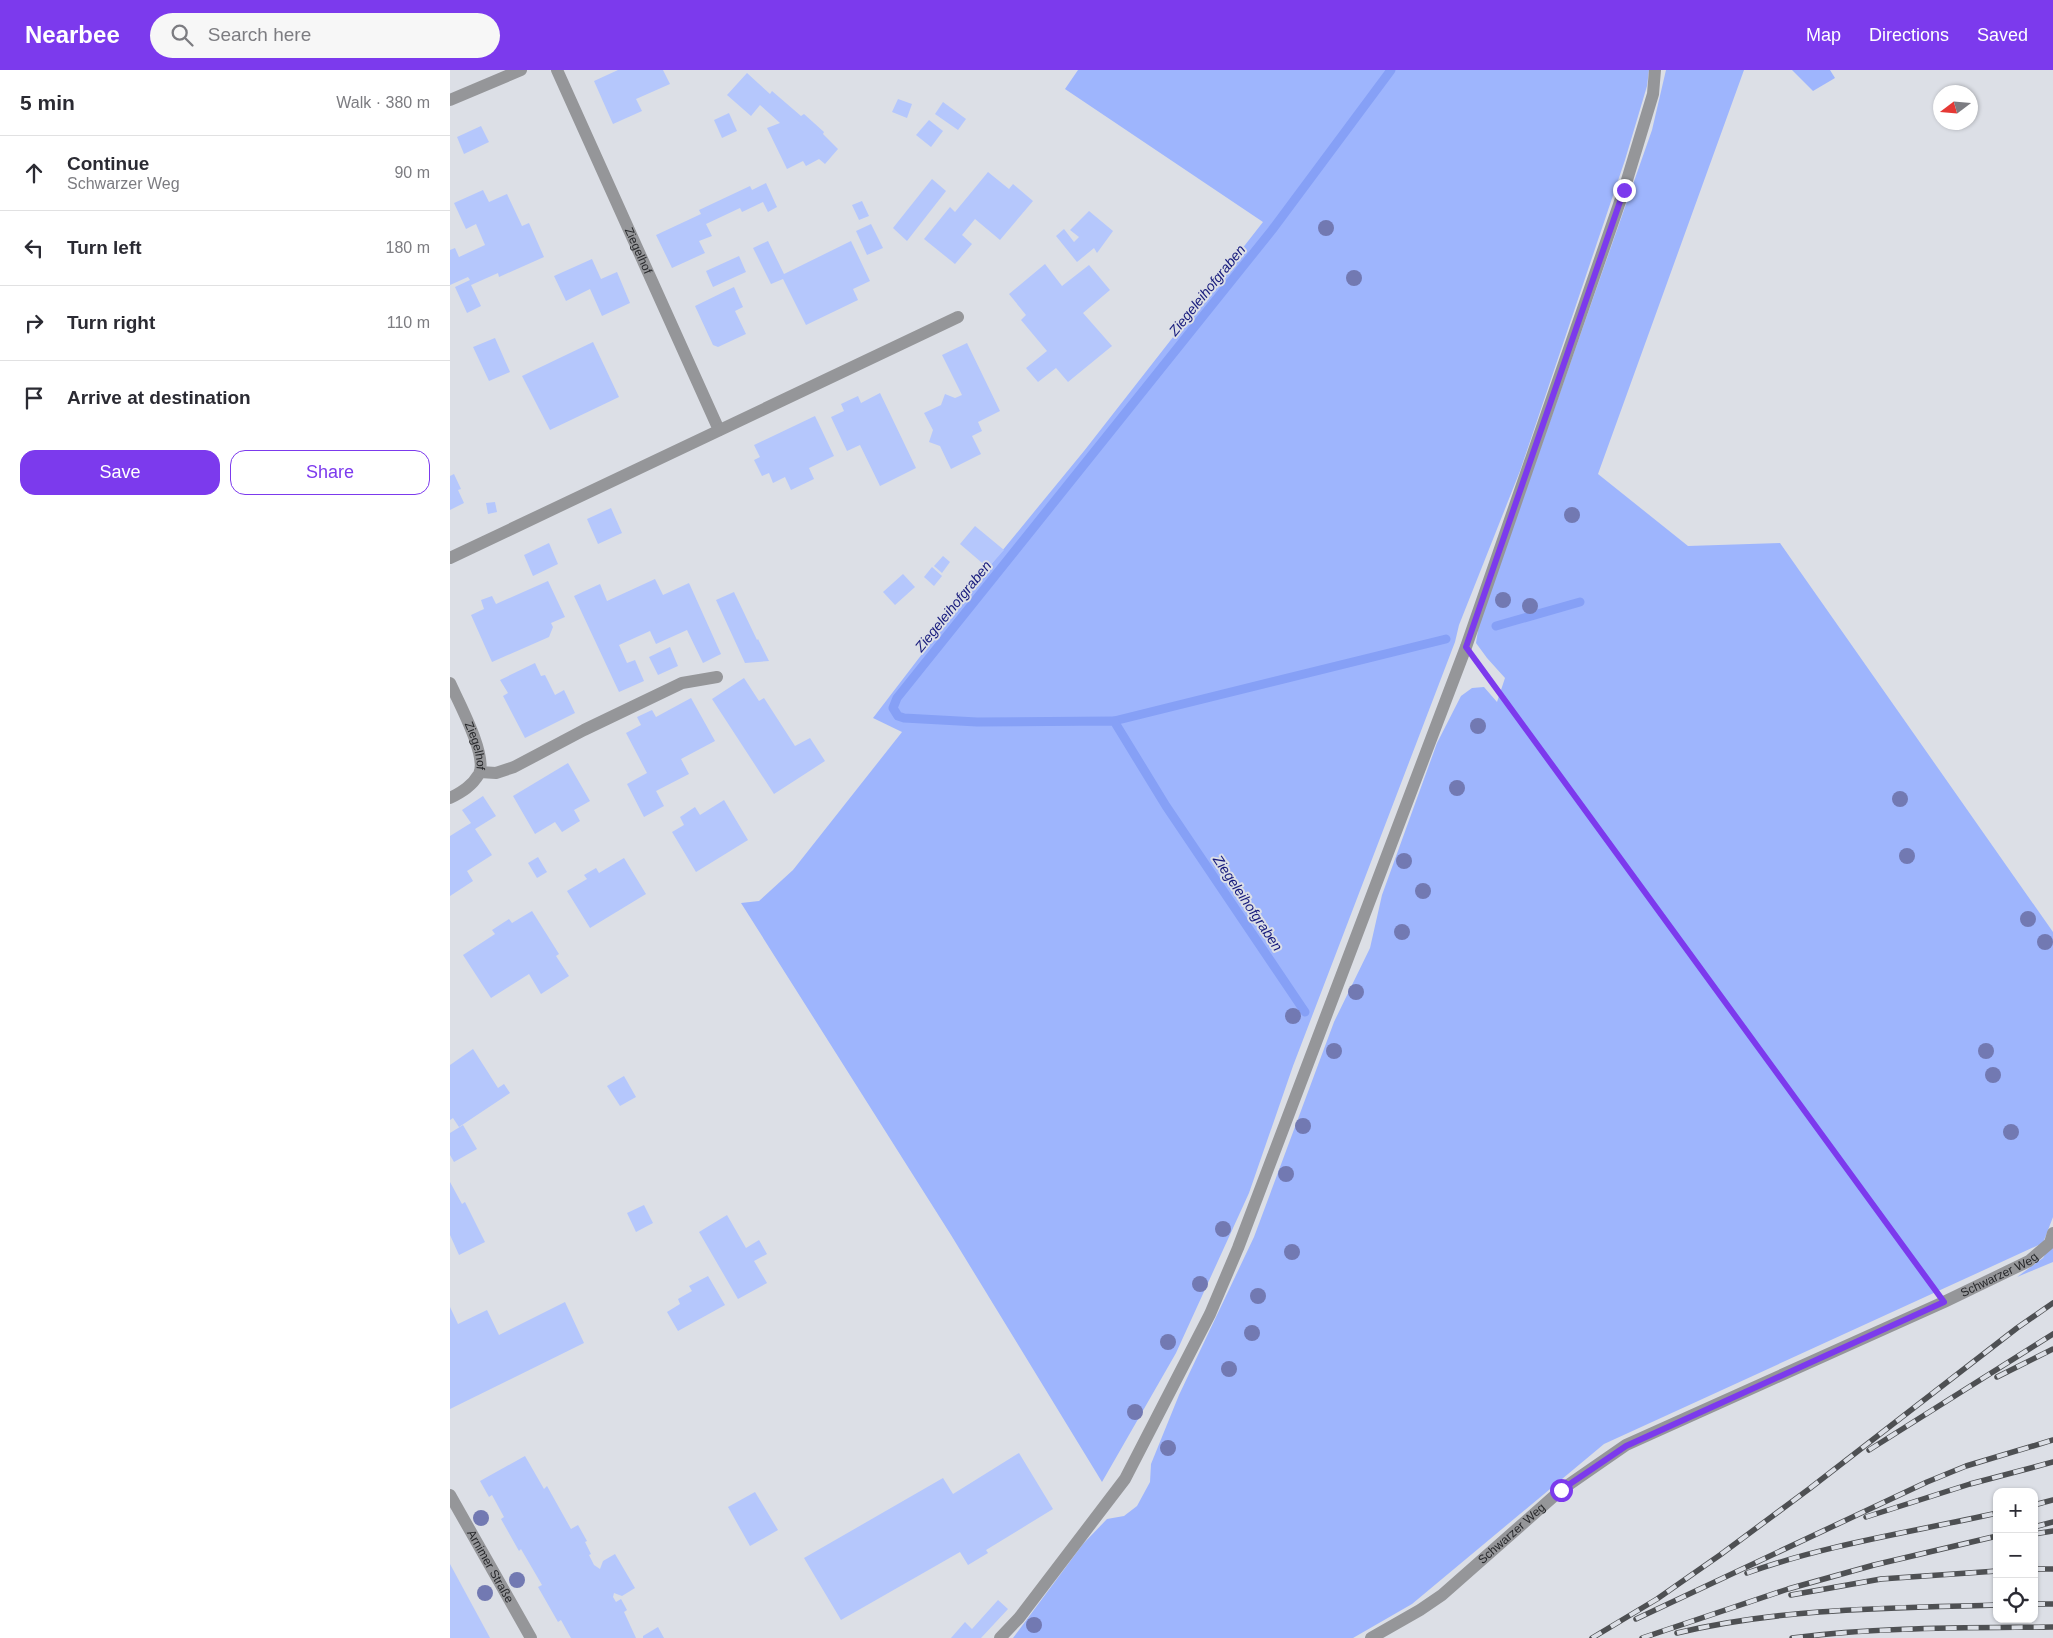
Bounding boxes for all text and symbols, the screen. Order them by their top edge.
search box [150,13,500,58]
text: Nearbee [25,21,120,48]
icon: search [168,21,196,49]
text: Search here [208,24,311,45]
text: Map [1806,25,1841,45]
text: Directions [1869,25,1949,45]
text: Saved [1977,25,2028,45]
north arrow [1933,85,1978,130]
text: 5 min [20,91,75,114]
text: Walk · 380 m [336,94,430,111]
text: Continue [67,153,149,174]
icon: ahead [20,159,48,187]
text: 90 m [394,164,430,181]
text: Schwarzer Weg [67,175,180,192]
route end [1613,179,1636,202]
street label: Ziegelhof [622,225,655,277]
icon: left [20,234,48,262]
text: Turn left [67,237,142,258]
text: 180 m [386,239,430,256]
water label: Ziegeleihofgraben [1165,241,1249,339]
icon: right [20,309,48,337]
text: Turn right [67,312,155,333]
text: 110 m [387,314,430,331]
icon: arrive [20,384,48,412]
text: Arrive at destination [67,387,251,408]
button: Save [20,450,220,495]
button: Share [230,450,430,495]
water label: Ziegeleihofgraben [911,557,995,655]
street label: Ziegelhof [462,720,488,771]
water label: Ziegeleihofgraben [1209,851,1286,954]
street label: Schwarzer Weg [1958,1250,2041,1300]
route start [1550,1479,1573,1502]
map controls [1993,1488,2038,1623]
button: + [1993,1488,2038,1533]
street label: Schwarzer Weg [1475,1500,1548,1567]
street label: Arnimer Straße [464,1527,517,1606]
button: − [1993,1533,2038,1578]
button: locate [1993,1578,2038,1623]

